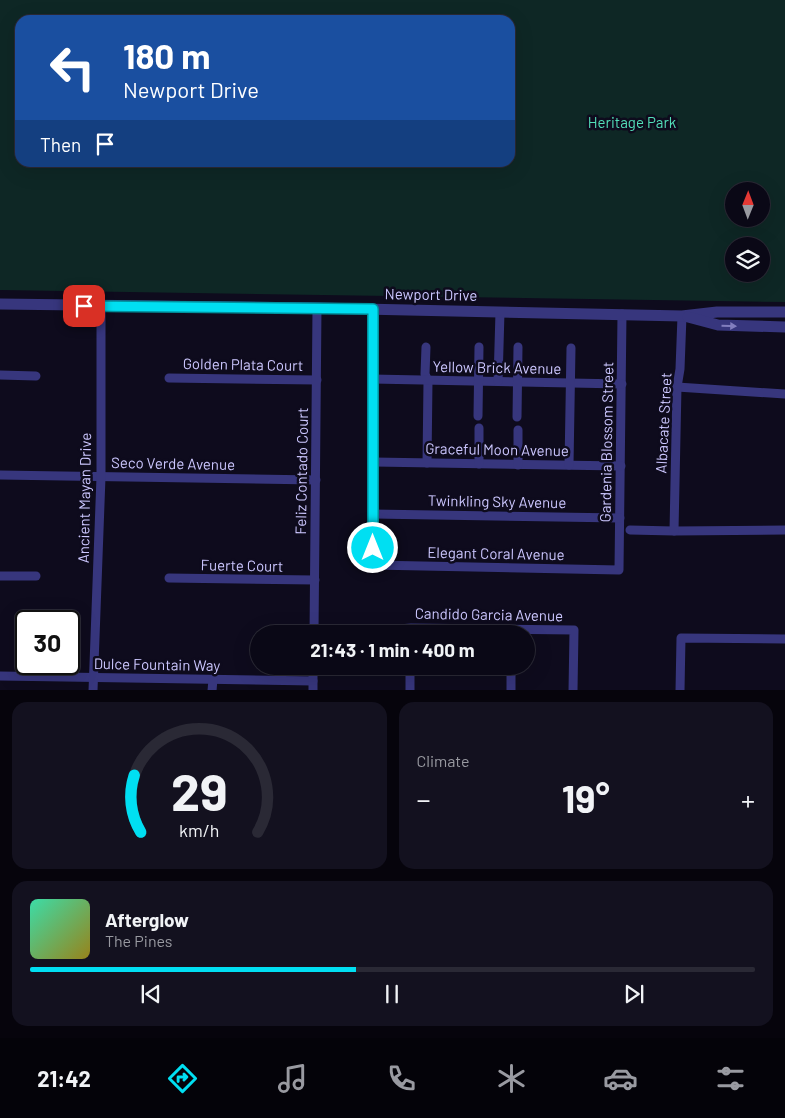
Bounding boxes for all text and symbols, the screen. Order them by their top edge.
text: 180 m [123,34,211,76]
icon: left [40,35,105,100]
text: Newport Drive [123,76,259,102]
park label: Heritage Park [588,113,677,131]
icon: arrive [91,130,119,158]
text: Then [40,133,81,156]
north arrow [725,182,770,228]
map controls [725,182,770,282]
button: layers [725,237,770,282]
street label: Newport Drive [385,284,477,304]
pin [63,285,105,327]
icon: arrive [70,292,98,320]
one-way arrow [721,322,737,330]
street label: Golden Plata Court [183,354,303,374]
street label: Yellow Brick Avenue [432,357,562,377]
street label: Gardenia Blossom Street [596,362,616,522]
street label: Albacate Street [651,372,675,474]
street label: Feliz Contado Court [291,407,311,535]
street label: Ancient Mayan Drive [74,433,94,563]
street label: Graceful Moon Avenue [425,439,569,459]
street label: Seco Verde Avenue [111,453,235,473]
street label: Twinkling Sky Avenue [428,491,566,511]
position arrow [346,521,398,573]
street label: Elegant Coral Avenue [427,543,565,563]
street label: Fuerte Court [201,555,284,575]
street label: Candido Garcia Avenue [415,604,563,624]
speed limit sign: 30 [15,610,80,675]
text: 21:43 · 1 min · 400 m [310,638,475,661]
street label: Dulce Fountain Way [94,654,220,674]
text: Climate [417,751,469,770]
text: 29 [171,759,228,821]
text: 19° [562,775,610,821]
text: − [417,782,431,816]
text: + [741,782,755,816]
text: km/h [179,819,219,841]
text: Afterglow [105,908,189,931]
text: The Pines [105,931,173,950]
icon: previous [137,980,165,1008]
icon: pause [378,980,406,1008]
icon: next [620,980,648,1008]
icon: directions [165,1061,200,1096]
icon: music [275,1061,310,1096]
icon: phone [384,1061,419,1096]
icon: climate [494,1061,529,1096]
icon: car [603,1061,638,1096]
icon: filters [713,1061,748,1096]
text: 21:42 [37,1065,91,1091]

